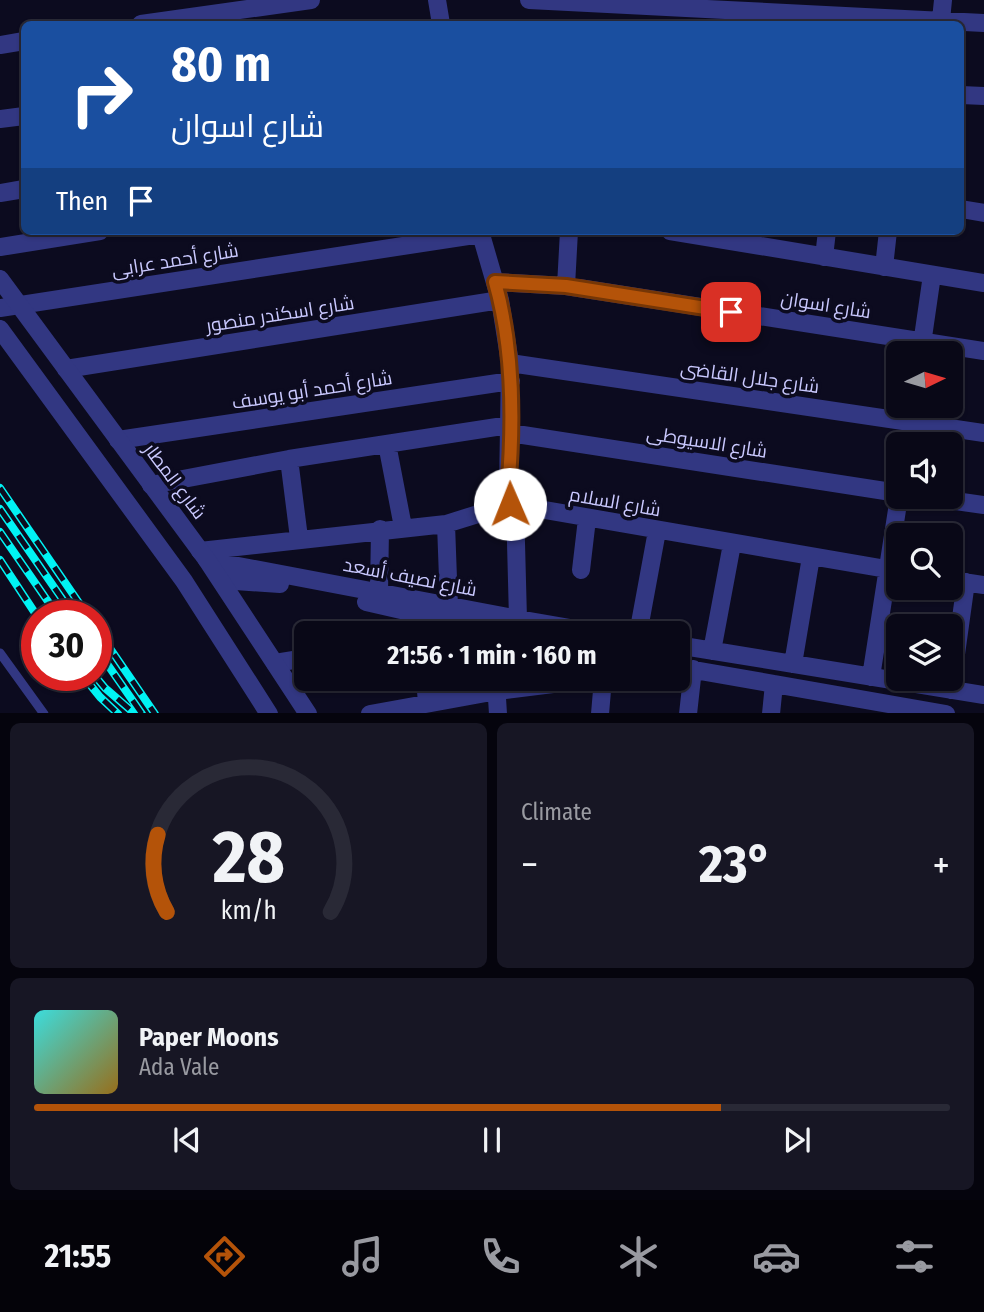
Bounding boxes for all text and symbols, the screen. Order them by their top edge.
text: 80 m [171,35,271,94]
icon: right [56,49,147,140]
text: شارع اسوان [171,107,324,145]
icon: arrive [122,182,160,220]
text: Then [56,186,108,217]
street label: شارع أحمد عرابى [110,239,240,283]
pin [701,282,761,342]
street label: شارع اسوان [779,287,873,325]
street label: شارع اسكندر منصور [203,291,356,339]
icon: arrive [712,293,750,331]
north arrow [886,341,962,418]
map controls [886,341,963,691]
street label: شارع جلال القاضى [679,356,821,400]
street label: شارع أحمد أبو يوسف [230,366,394,416]
street label: شارع الاسيوطى [645,421,769,465]
button: sound [886,432,963,509]
street label: شارع المطار [137,438,211,525]
position arrow [473,467,547,541]
street label: شارع السلام [567,483,663,523]
button: search [886,523,963,600]
street label: شارع نصيف أسعد [341,553,479,603]
speed limit sign: 30 [21,600,112,691]
button: layers [886,614,963,691]
text: 21:56 · 1 min · 160 m [387,640,597,671]
text: Climate [521,798,592,826]
text: 28 [211,814,285,901]
text: 23° [699,833,772,896]
text: − [521,842,538,888]
text: + [933,842,950,888]
text: km/h [221,895,276,925]
text: Paper Moons [139,1022,279,1053]
text: Ada Vale [139,1053,219,1081]
icon: previous [168,1121,206,1159]
icon: pause [473,1121,511,1159]
icon: next [778,1121,816,1159]
icon: directions [200,1232,249,1281]
icon: music [338,1232,387,1281]
icon: phone [476,1232,525,1281]
icon: climate [614,1232,663,1281]
icon: car [752,1232,801,1281]
icon: filters [890,1232,939,1281]
text: 21:55 [45,1237,111,1275]

